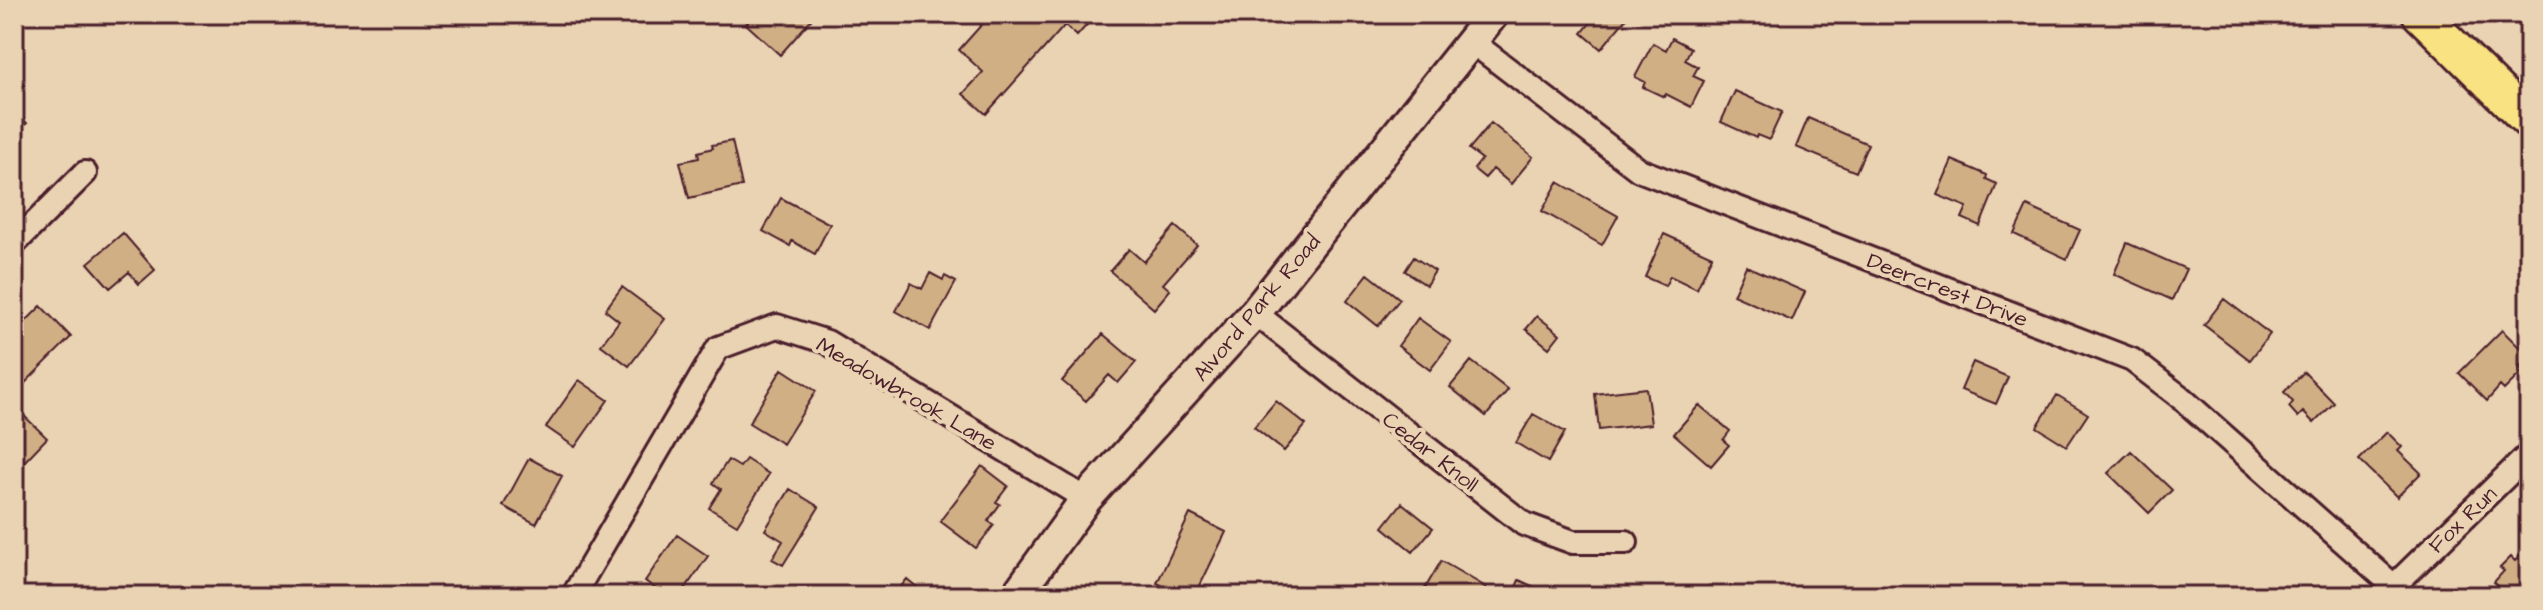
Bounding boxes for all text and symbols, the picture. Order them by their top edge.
street label: Alvord Park Road [1186,228,1328,388]
street label: Deercrest Drive [1863,245,2032,335]
street label: Meadowbrook Lane [810,330,1002,459]
street label: Cedar Knoll [1375,405,1485,500]
street label: Fox Run [2422,480,2504,561]

